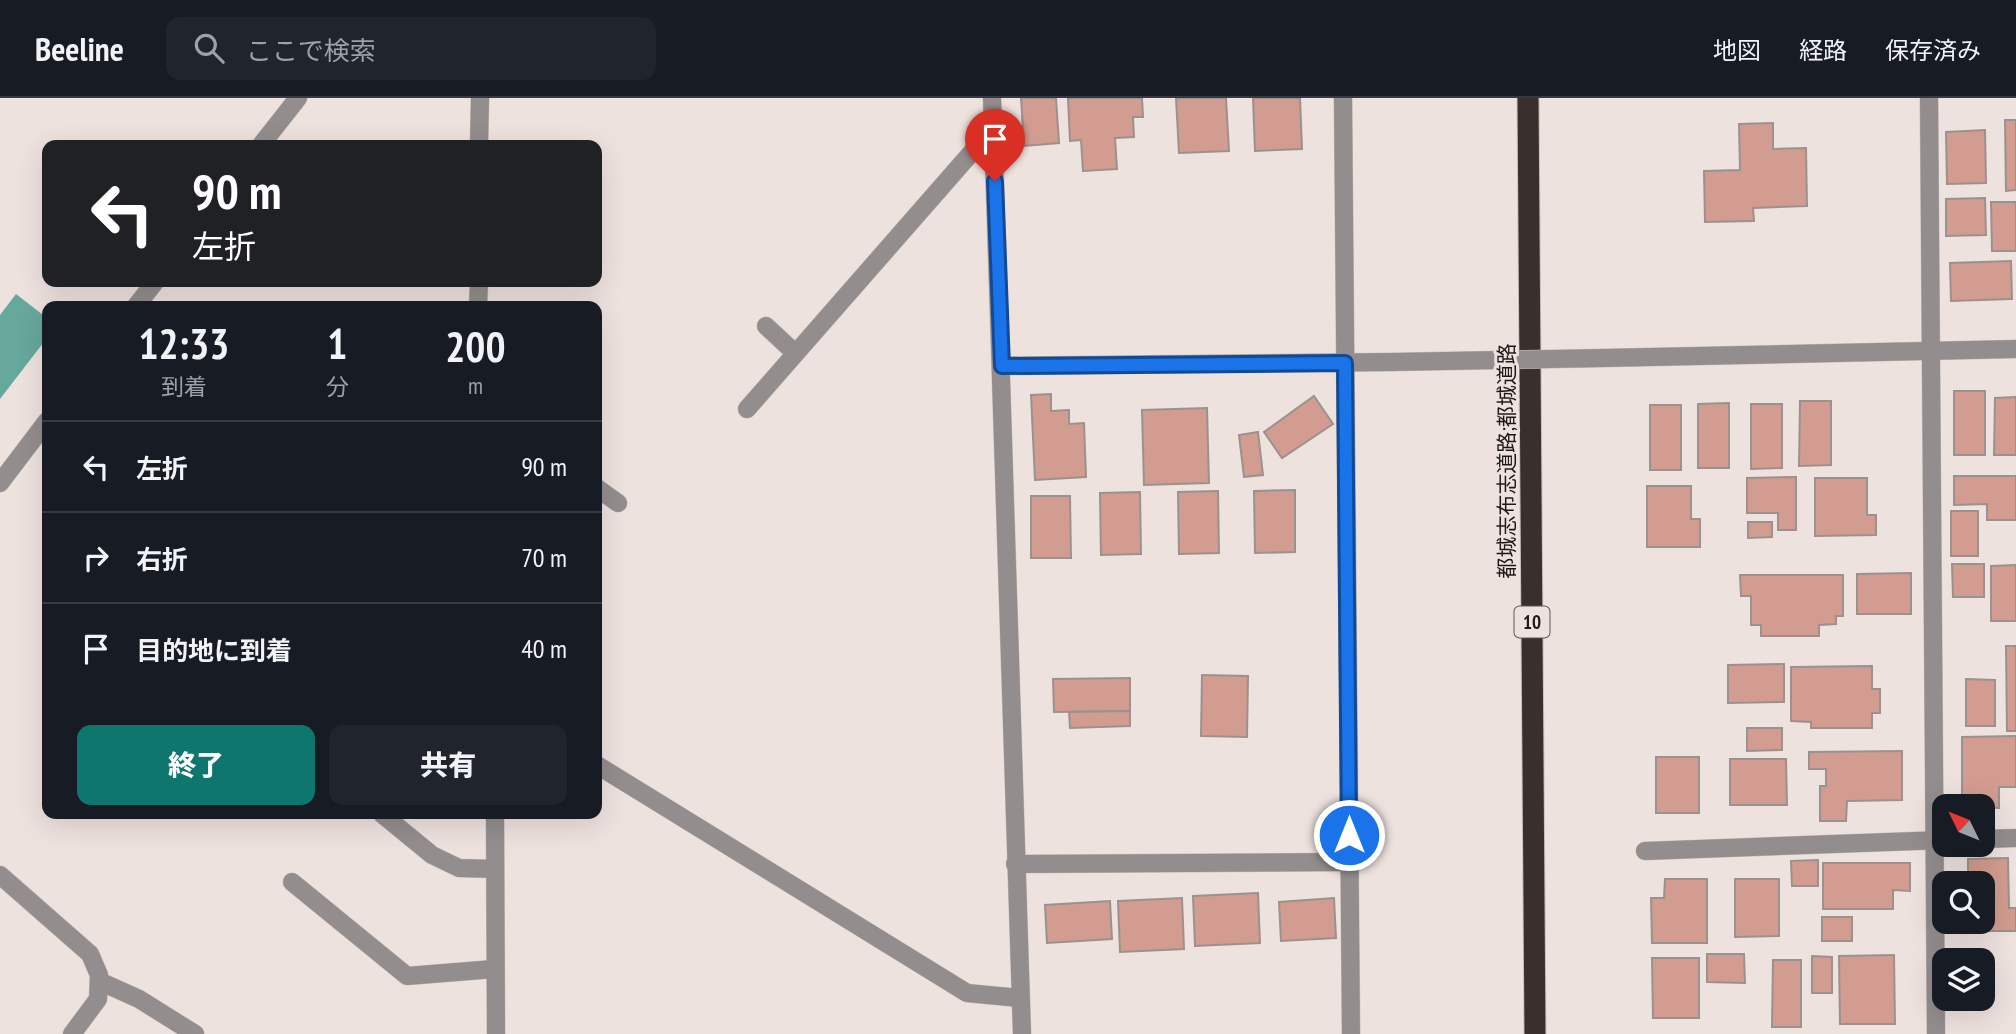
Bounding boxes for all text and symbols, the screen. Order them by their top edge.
search box [166,17,656,80]
text: Beeline [35,27,124,70]
icon: search [190,29,228,67]
text: ここで検索 [246,34,376,67]
text: 地図 [1713,35,1761,66]
text: 経路 [1799,35,1847,66]
text: 保存済み [1885,35,1981,66]
pin [965,109,1025,181]
icon: arrive [976,120,1014,158]
text: 90 m [192,159,281,223]
icon: left [77,168,168,259]
text: 左折 [192,225,256,267]
text: 12:33 [138,316,229,371]
text: 1 [327,316,347,371]
text: 200 [445,319,506,374]
street label: 都城志布志道路;都城道路 [1493,343,1520,579]
text: m [468,371,483,400]
text: 到着 [161,372,207,401]
text: 分 [326,372,349,401]
icon: left [77,448,115,486]
text: 90 m [521,450,567,483]
text: 左折 [136,452,188,485]
icon: right [77,539,115,577]
text: 70 m [521,541,567,574]
text: 右折 [136,543,188,576]
road number: 10 [1514,607,1550,638]
icon: arrive [77,630,115,668]
text: 40 m [521,632,567,665]
text: 目的地に到着 [136,634,292,667]
button: 終了 [77,725,315,805]
button: 共有 [329,725,567,805]
north arrow [1932,794,1995,858]
map controls [1932,794,1995,1011]
position arrow [1312,798,1386,872]
button: search [1932,871,1995,934]
button: layers [1932,948,1995,1011]

